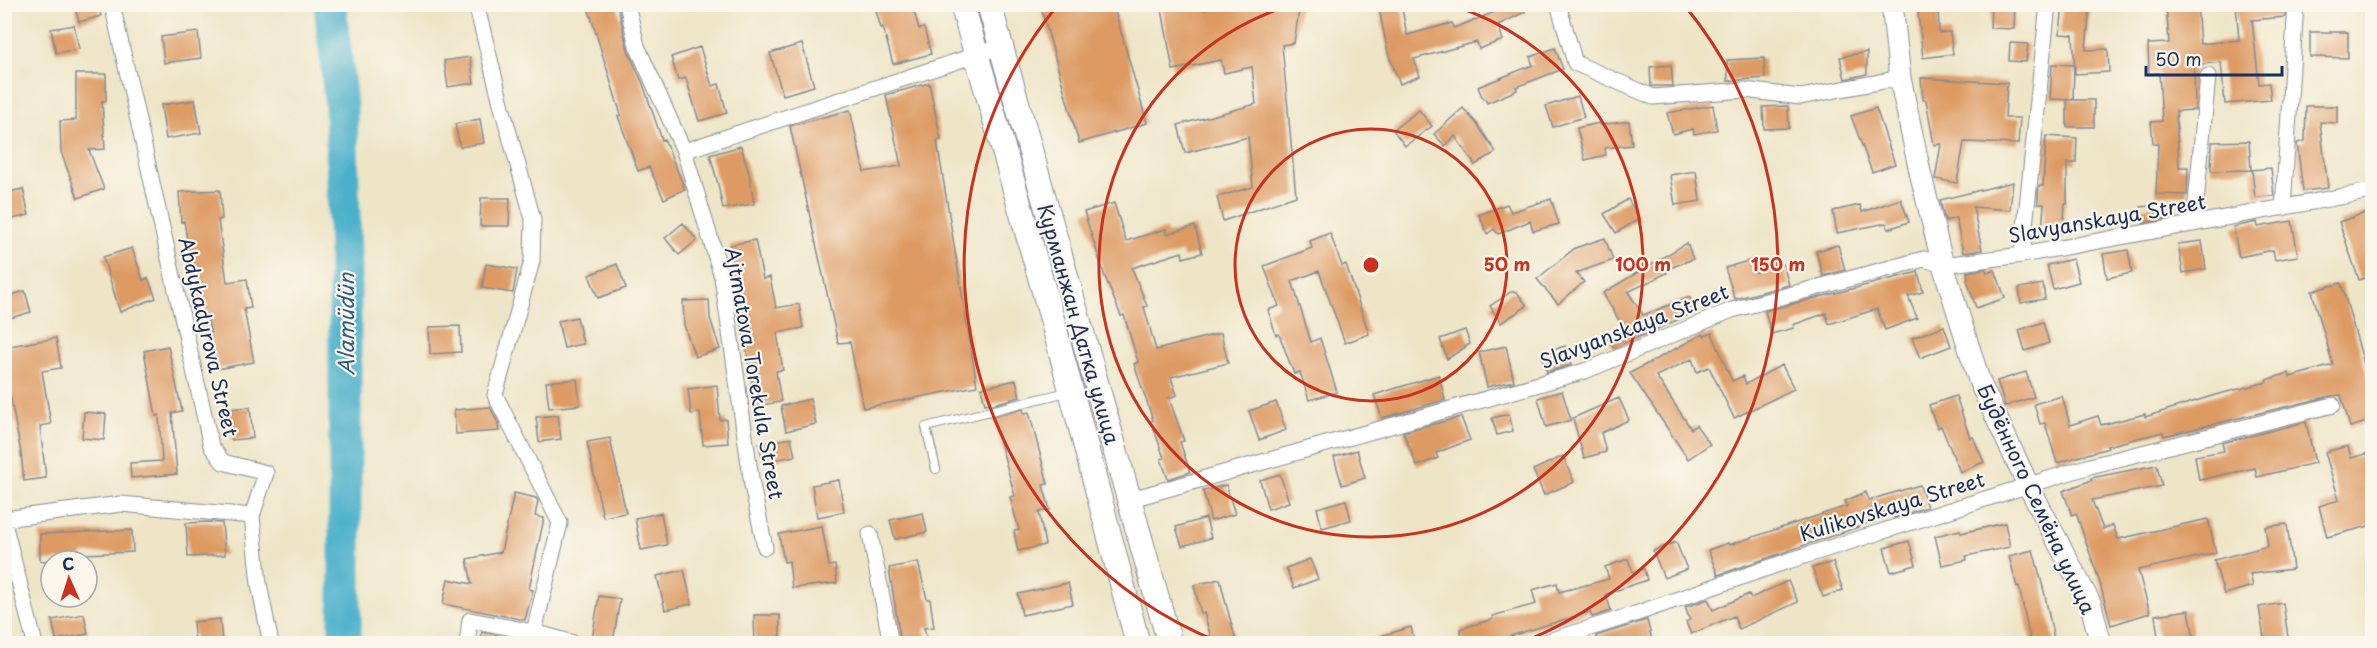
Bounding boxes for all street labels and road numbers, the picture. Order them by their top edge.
street label: Slavyanskaya Street [2006,186,2208,250]
street label: Курманжан Датка улица [1030,200,1128,448]
street label: Abdykadyrova Street [171,234,247,440]
street label: Ajtmatova Torekula Street [718,245,792,501]
street label: Slavyanskaya Street [1535,276,1733,376]
street label: Будённого Семёна улица [1970,379,2104,619]
street label: Kulikovskaya Street [1796,464,1988,548]

